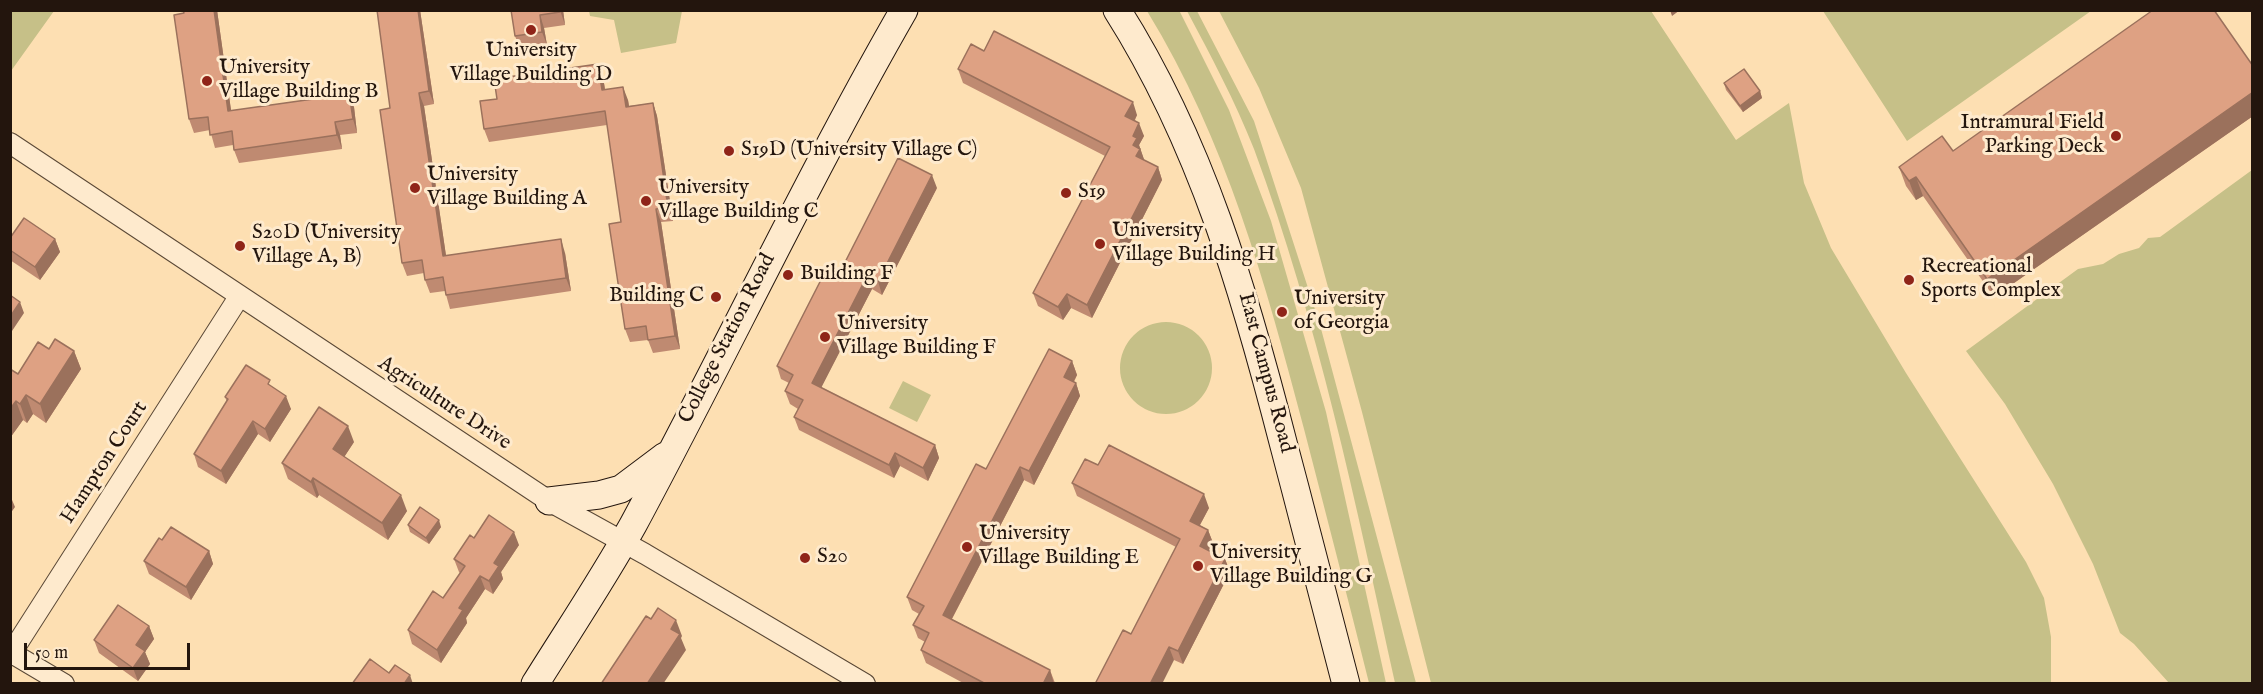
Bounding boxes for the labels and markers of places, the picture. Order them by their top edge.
marker: University Village Building D [524,23,538,37]
place label: University Village Building D [450,39,612,89]
place label: University Village Building B [219,56,378,106]
marker: University Village Building B [200,74,214,88]
place label: Intramural Field Parking Deck [1960,111,2104,161]
marker: Intramural Field Parking Deck [2109,129,2123,143]
place label: S19D (University Village C) [741,138,977,164]
marker: S19D (University Village C) [722,144,736,158]
place label: University Village Building A [427,163,587,213]
place label: University Village Building C [658,176,819,226]
place label: S19 [1078,180,1106,206]
marker: University Village Building A [408,181,422,195]
marker: S19 [1059,186,1073,200]
marker: University Village Building C [639,194,653,208]
place label: University Village Building H [1112,219,1276,269]
place label: S20D (University Village A, B) [252,221,401,271]
marker: University Village Building H [1093,237,1107,251]
marker: S20D (University Village A, B) [233,239,247,253]
place label: Recreational Sports Complex [1921,255,2061,305]
place label: Building F [800,262,893,288]
marker: Building F [781,268,795,282]
marker: Recreational Sports Complex [1902,273,1916,287]
place label: Building C [609,284,704,310]
place label: University of Georgia [1294,287,1389,337]
marker: Building C [709,290,723,304]
marker: University of Georgia [1275,305,1289,319]
place label: University Village Building F [837,312,996,362]
marker: University Village Building F [818,330,832,344]
place label: University Village Building E [979,522,1139,572]
marker: University Village Building E [960,540,974,554]
place label: University Village Building G [1210,541,1372,591]
place label: S20 [817,545,848,571]
marker: S20 [798,551,812,565]
marker: University Village Building G [1191,559,1205,573]

